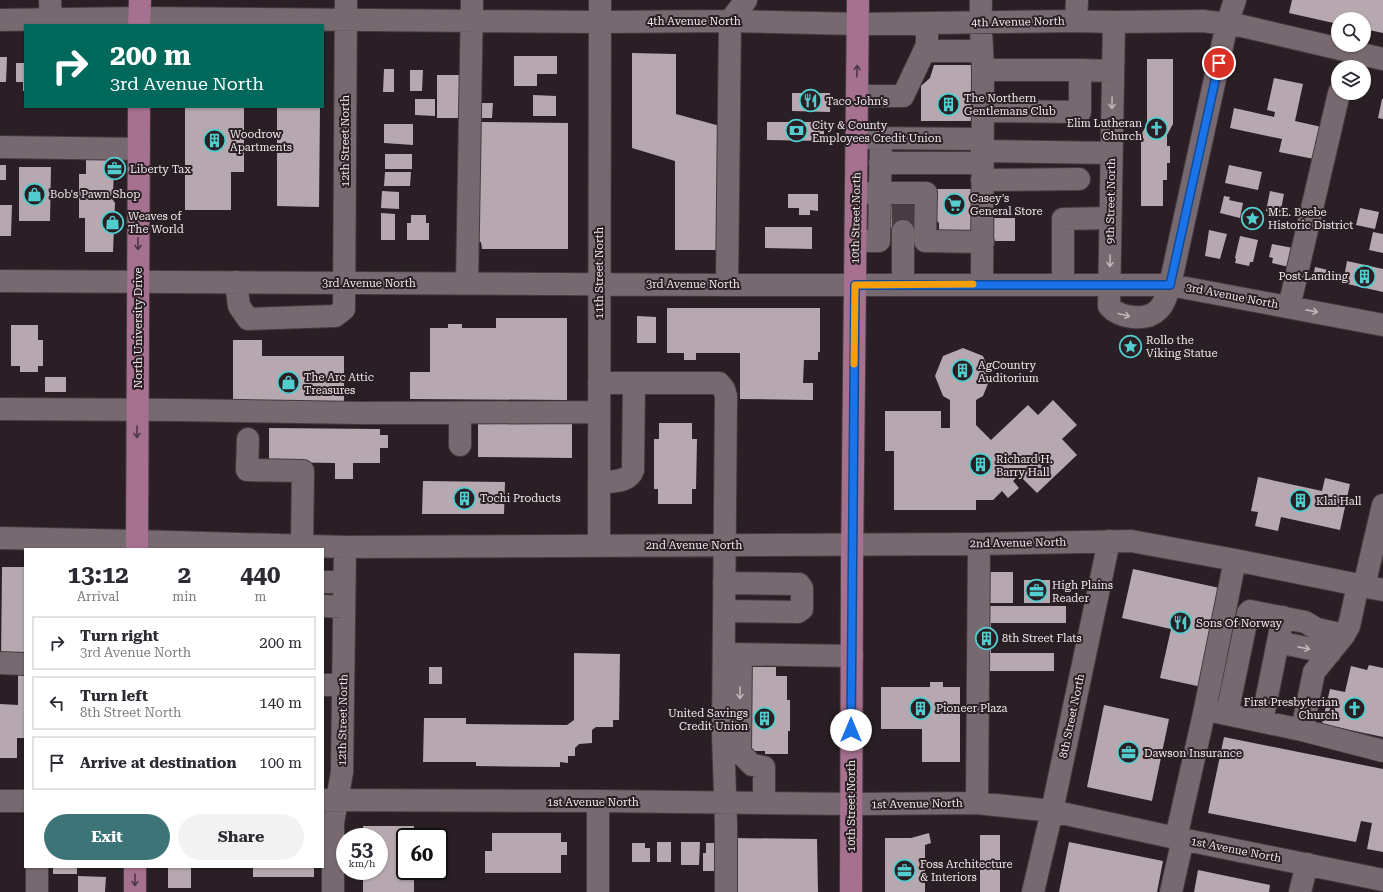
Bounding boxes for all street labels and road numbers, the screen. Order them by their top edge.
street label: 4th Avenue North [647,15,741,28]
street label: 4th Avenue North [971,15,1065,29]
street label: 12th Street North [339,95,352,187]
street label: 9th Street North [1104,158,1118,244]
street label: 10th Street North [849,172,863,264]
street label: 11th Street North [593,227,606,319]
street label: North University Drive [132,268,145,389]
street label: 3rd Avenue North [322,277,416,290]
street label: 3rd Avenue North [646,278,740,291]
street label: 3rd Avenue North [1185,281,1279,311]
street label: 2nd Avenue North [970,536,1066,550]
street label: 2nd Avenue North [646,539,742,552]
street label: 8th Street North [1057,673,1087,759]
street label: 12th Street North [336,674,350,766]
street label: 10th Street North [845,760,858,852]
street label: 1st Avenue North [547,796,639,809]
street label: 1st Avenue North [871,797,963,811]
street label: 1st Avenue North [1190,835,1282,865]

